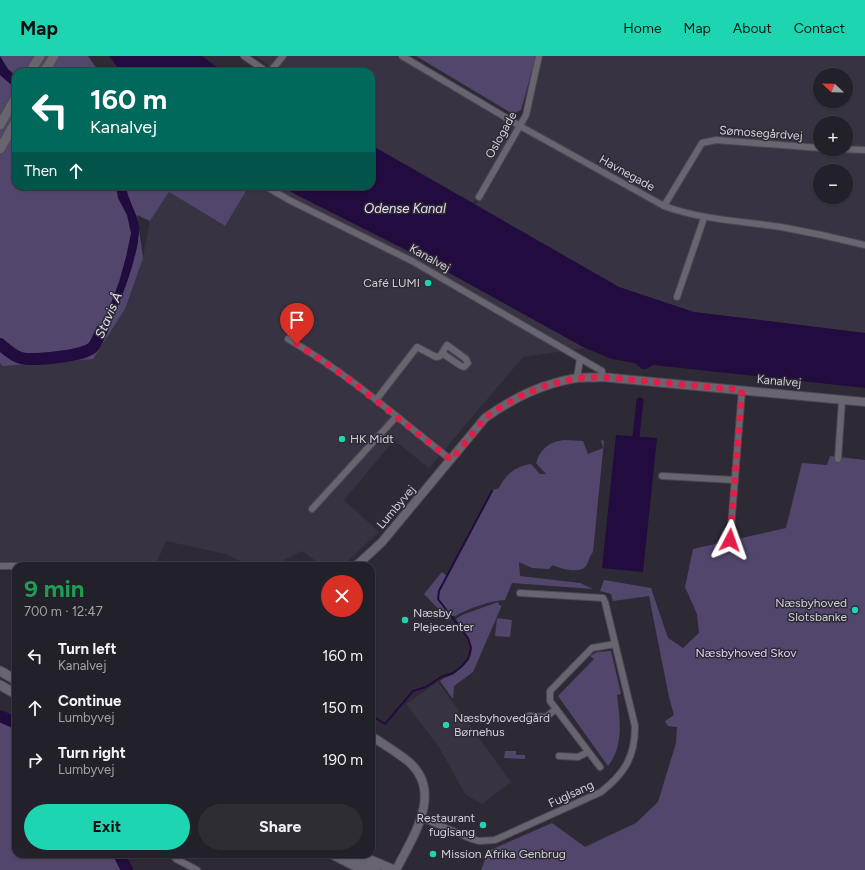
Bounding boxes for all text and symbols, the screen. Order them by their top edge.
text: Map [20,17,58,40]
text: Home [623,20,662,37]
text: Map [684,20,711,37]
text: About [733,20,772,37]
text: Contact [794,20,845,37]
north arrow [813,68,853,108]
map controls [813,68,853,204]
text: 160 m [90,82,167,116]
icon: left [24,84,76,136]
street label: Oslogade [482,109,520,161]
text: Kanalvej [90,116,157,138]
button: + [813,116,853,156]
street label: Sømosegårdvej [719,123,803,143]
street label: Havnegade [597,152,658,194]
icon: ahead [65,160,87,182]
text: Then [24,162,57,180]
button: − [813,164,853,204]
water label: Odense Kanal [364,201,446,216]
street label: Kanalvej [407,241,453,275]
place label: Café LUMI [363,276,420,290]
marker: Café LUMI [423,278,433,288]
water label: Stavis Å [91,289,125,340]
pin [280,303,314,344]
icon: arrive [286,309,308,331]
street label: Kanalvej [756,372,802,390]
place label: HK Midt [350,432,394,446]
marker: HK Midt [337,434,347,444]
street label: Lumbyvej [374,482,418,532]
position arrow [709,519,751,561]
text: 9 min [24,574,84,603]
button: close [321,575,363,617]
place label: Næsbyhoved Slotsbanke [775,596,847,624]
text: 700 m · 12:47 [24,604,103,619]
marker: Næsbyhoved Slotsbanke [850,605,860,615]
place label: Næsby Plejecenter [413,606,474,634]
marker: Næsby Plejecenter [400,615,410,625]
text: Turn left [58,640,116,658]
icon: left [24,645,46,667]
park label: Næsbyhoved Skov [696,646,797,660]
text: 160 m [322,647,363,665]
text: Kanalvej [58,658,106,673]
text: Continue [58,692,121,710]
icon: ahead [24,697,46,719]
text: 150 m [322,699,363,717]
text: Lumbyvej [58,710,115,725]
place label: Næsbyhovedgård Børnehus [454,711,550,739]
marker: Næsbyhovedgård Børnehus [441,720,451,730]
text: Turn right [58,744,126,762]
icon: right [24,749,46,771]
text: 190 m [322,751,363,769]
text: Lumbyvej [58,762,115,777]
street label: Fuglsang [546,777,596,811]
button: Exit [24,804,190,850]
button: Share [198,804,363,850]
place label: Restaurant fuglsang [417,811,475,839]
marker: Restaurant fuglsang [478,820,488,830]
place label: Mission Afrika Genbrug [441,847,566,861]
marker: Mission Afrika Genbrug [428,849,438,859]

